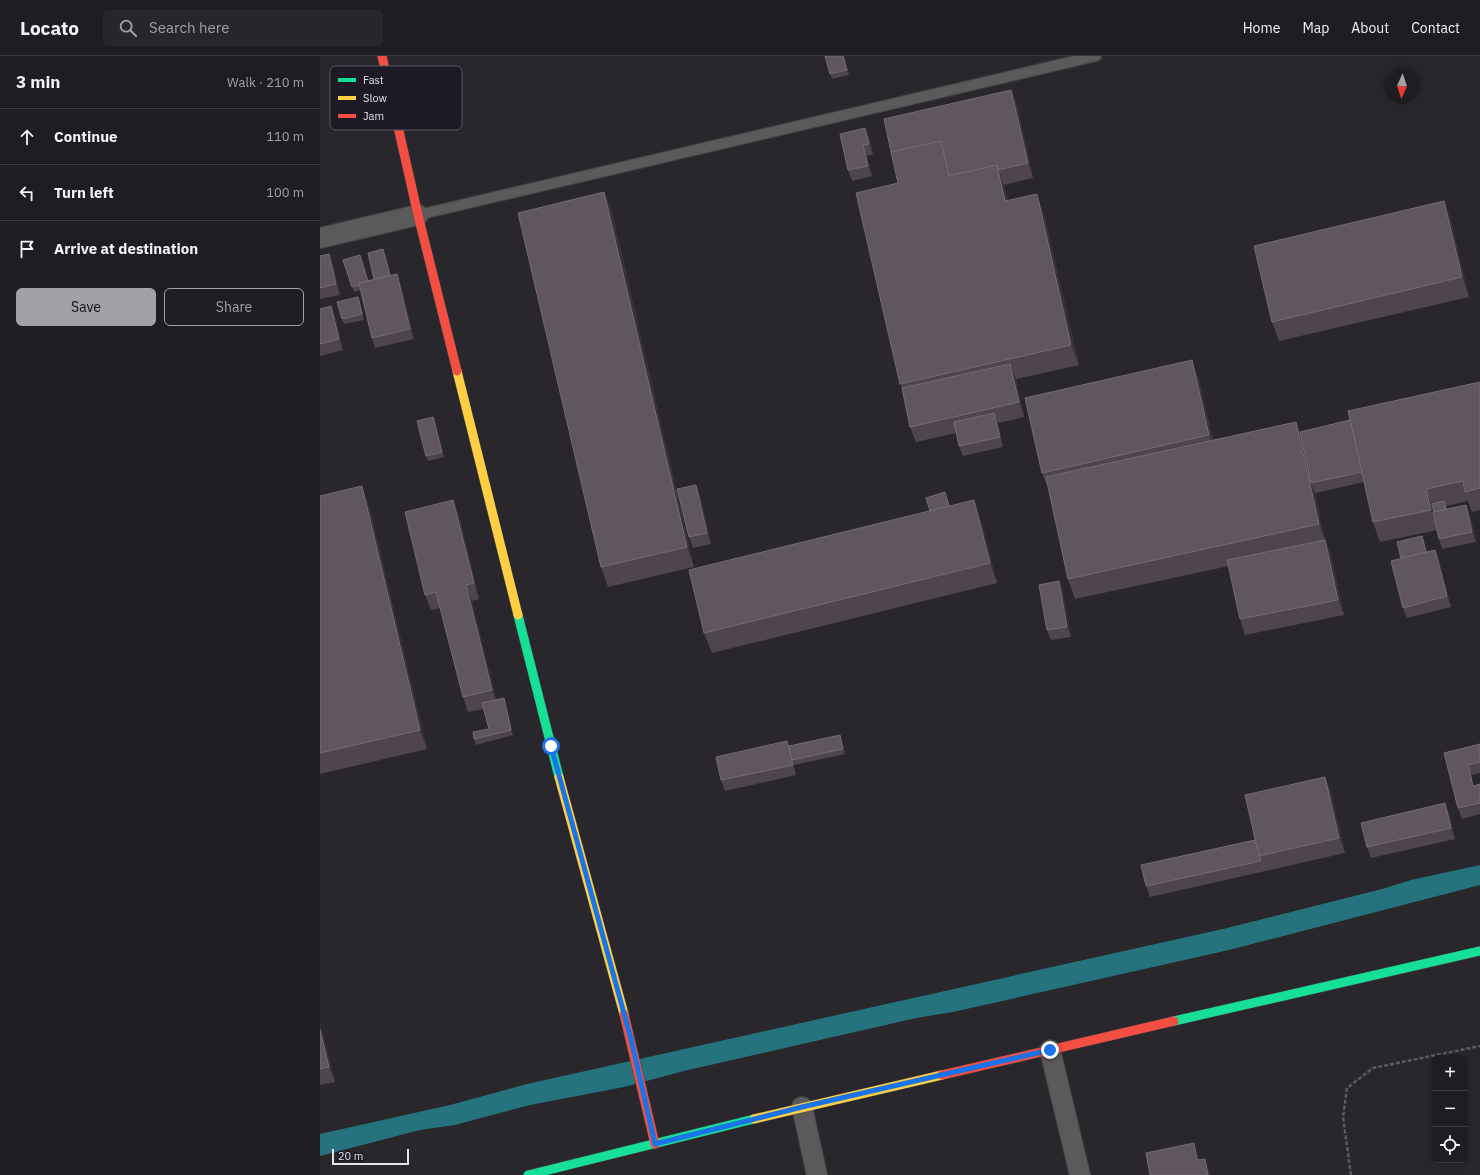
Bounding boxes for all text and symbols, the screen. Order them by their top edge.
search box [103,10,383,46]
text: Locato [20,16,79,40]
icon: search [117,17,139,39]
text: Search here [149,18,229,37]
text: Home [1243,19,1280,37]
text: Map [1302,19,1329,37]
text: About [1351,19,1389,37]
text: Contact [1411,19,1460,37]
legend [330,66,462,130]
north arrow [1384,68,1420,104]
text: 3 min [16,71,60,93]
text: Fast [363,73,384,87]
text: Walk · 210 m [227,74,304,91]
text: Slow [363,91,387,105]
text: Jam [363,109,384,123]
icon: ahead [16,126,38,148]
text: Continue [54,127,118,146]
text: 110 m [266,128,304,145]
icon: left [16,182,38,204]
text: Turn left [54,183,114,202]
text: 100 m [266,184,304,201]
icon: arrive [16,238,38,260]
text: Arrive at destination [54,239,198,258]
button: Save [16,288,156,326]
button: Share [164,288,304,326]
route start [542,737,560,755]
route end [1041,1041,1059,1059]
map controls [1432,1055,1468,1163]
button: + [1432,1055,1468,1091]
button: − [1432,1091,1468,1127]
button: locate [1432,1127,1468,1163]
scale bar [332,1147,409,1166]
text: 20 m [338,1149,363,1163]

